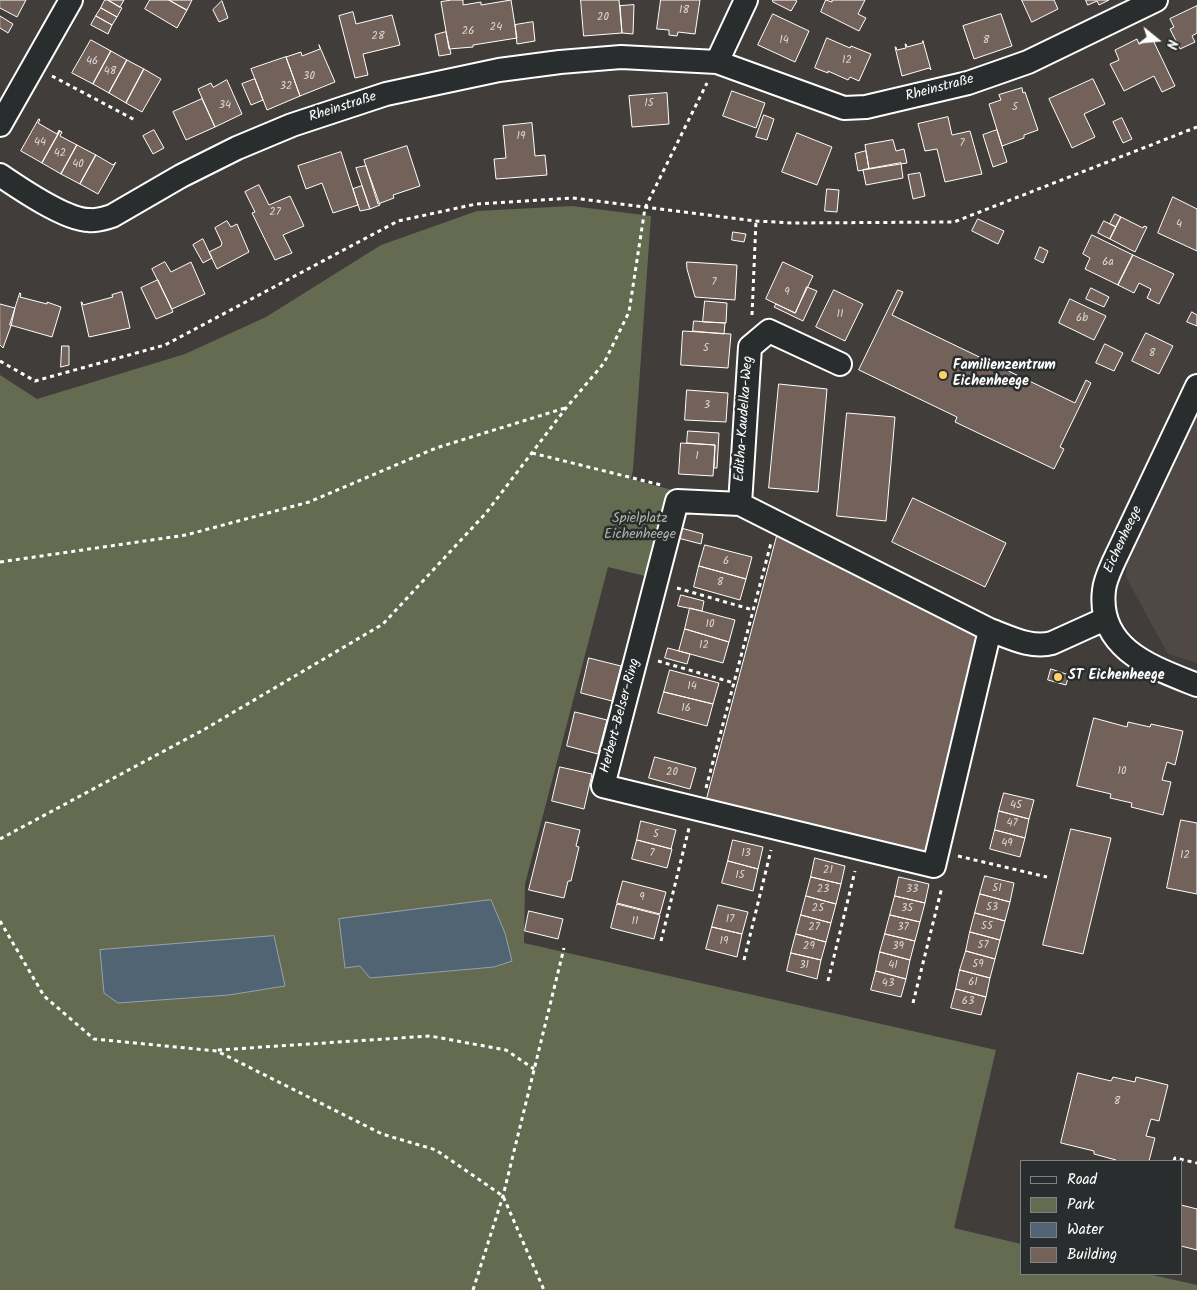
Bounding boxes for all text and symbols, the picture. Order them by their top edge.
house number: 18 [679,4,689,18]
house number: 20 [597,11,609,25]
north arrow [1132,15,1182,65]
house number: 24 [490,21,502,35]
house number: 26 [462,25,474,39]
house number: 28 [371,30,385,44]
house number: 14 [779,34,789,48]
house number: 8 [983,34,989,48]
text: N [1160,37,1183,52]
house number: 12 [842,54,852,68]
house number: 46 [86,55,98,69]
house number: 48 [104,65,116,79]
house number: 30 [303,70,315,84]
street label: Rheinstraße [904,72,976,106]
house number: 32 [280,80,292,94]
street label: Rheinstraße [307,89,379,127]
house number: 15 [644,97,654,111]
house number: 34 [219,99,231,113]
house number: 5 [1012,101,1018,115]
house number: 19 [517,130,525,144]
house number: 44 [34,136,46,150]
house number: 7 [959,137,965,151]
house number: 42 [54,147,66,161]
house number: 40 [72,158,84,172]
house number: 27 [269,206,281,220]
house number: 4 [1176,218,1182,232]
house number: 6a [1102,256,1114,270]
house number: 7 [711,276,717,290]
house number: 9 [784,286,790,300]
house number: 11 [837,308,843,322]
house number: 6b [1076,312,1088,326]
house number: 5 [703,342,709,356]
house number: 8 [1149,347,1155,361]
street label: Editha-Kaudelka-Weg [732,355,758,483]
place label: Familienzentrum Eichenheege [953,359,1056,392]
marker: Familienzentrum Eichenheege [937,369,949,381]
house number: 3 [704,399,710,413]
house number: 1 [695,450,699,464]
street label: Eichenheege [1101,504,1147,576]
park label: Spielplatz Eichenheege [604,512,676,544]
house number: 6 [723,555,729,569]
house number: 8 [717,576,723,590]
house number: 10 [706,618,714,632]
house number: 12 [699,639,709,653]
street label: Herbert-Belser-Ring [598,657,644,775]
place label: ST Eichenheege [1068,669,1165,685]
marker: ST Eichenheege [1052,671,1064,683]
house number: 14 [687,680,697,694]
house number: 16 [681,702,691,716]
house number: 10 [1118,765,1126,779]
house number: 20 [666,766,678,780]
house number: 45 [1010,799,1022,813]
house number: 47 [1006,817,1018,831]
house number: 5 [653,828,659,842]
house number: 49 [1001,837,1013,851]
house number: 7 [649,847,655,861]
house number: 13 [741,847,751,861]
house number: 12 [1180,849,1190,863]
house number: 21 [823,864,833,878]
house number: 15 [735,869,745,883]
house number: 51 [992,882,1002,896]
house number: 23 [817,883,829,897]
house number: 33 [906,883,918,897]
house number: 9 [639,891,645,905]
house number: 53 [986,901,998,915]
house number: 25 [812,902,824,916]
house number: 35 [901,902,913,916]
house number: 17 [726,913,734,927]
house number: 11 [632,915,638,929]
house number: 55 [981,920,993,934]
house number: 27 [808,921,820,935]
house number: 37 [897,921,909,935]
house number: 19 [720,935,728,949]
house number: 57 [978,939,988,953]
house number: 29 [803,940,815,954]
house number: 39 [892,940,904,954]
house number: 59 [972,958,984,972]
house number: 31 [799,959,809,973]
house number: 41 [888,959,898,973]
house number: 61 [968,976,978,990]
house number: 43 [882,977,894,991]
house number: 63 [962,995,974,1009]
house number: 8 [1114,1095,1120,1109]
legend [1020,1160,1182,1275]
text: Road [1067,1168,1097,1192]
text: Park [1067,1193,1094,1217]
text: Water [1067,1218,1103,1242]
text: Building [1067,1243,1117,1267]

